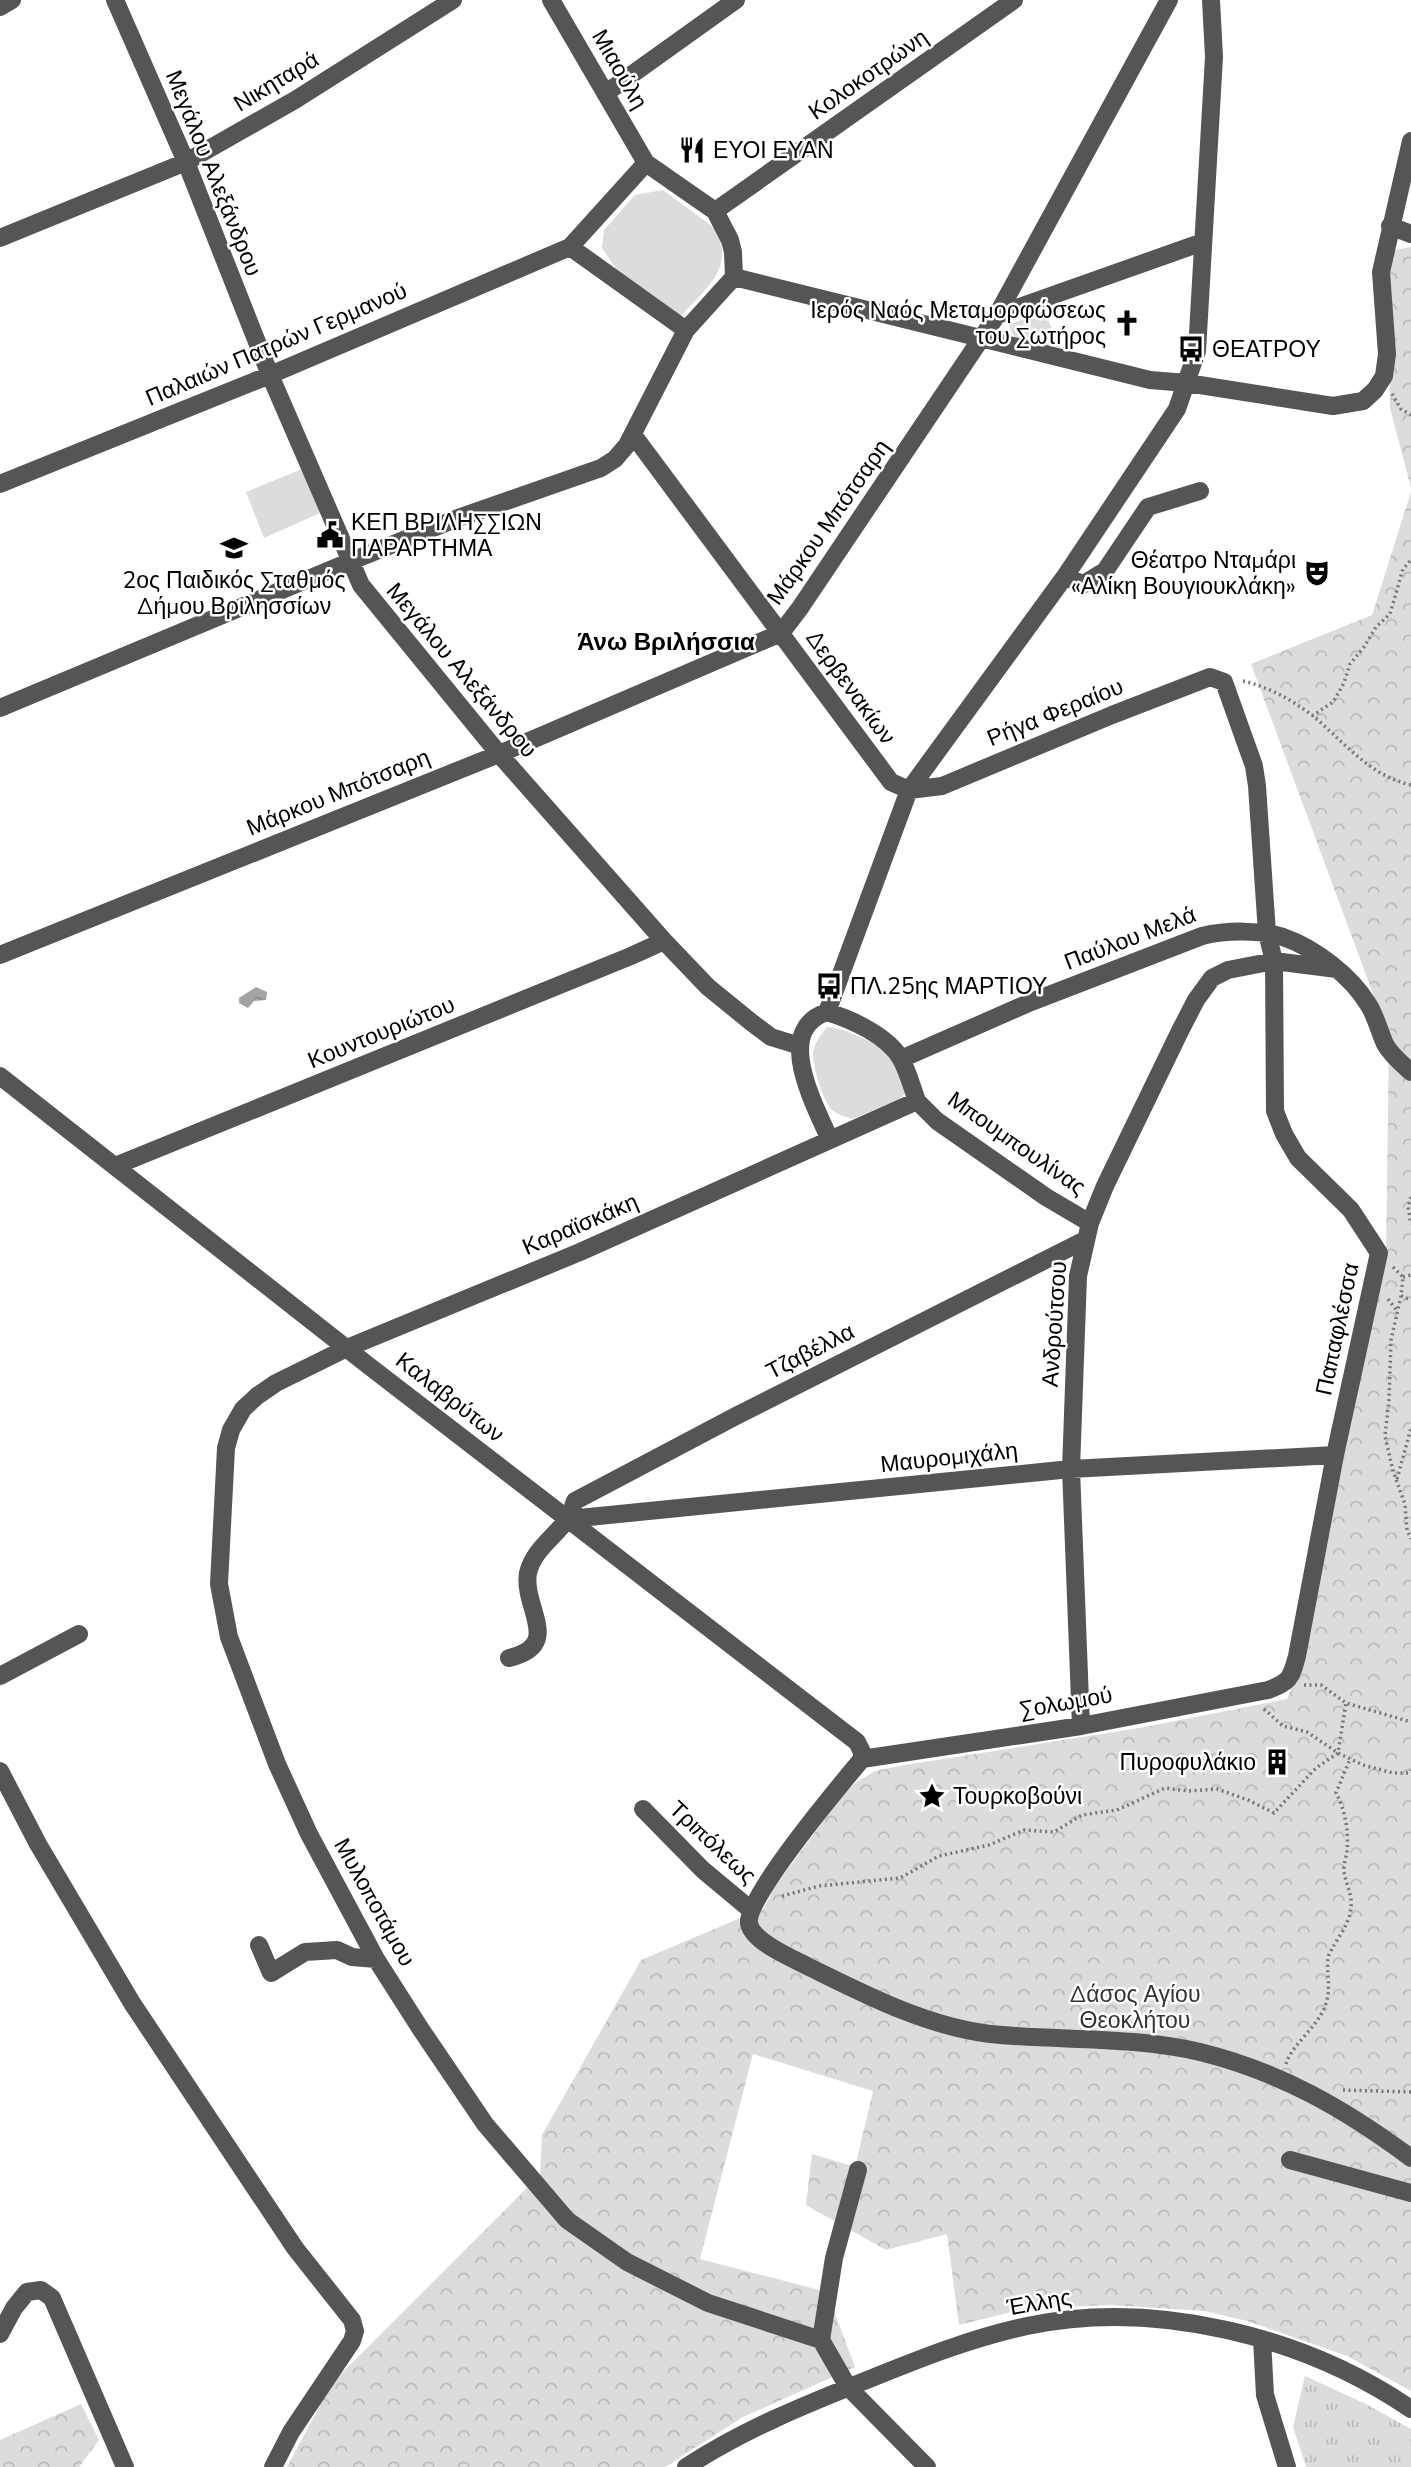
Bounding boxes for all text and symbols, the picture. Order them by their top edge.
street label: Κολοκοτρώνη [802,22,934,127]
street label: Μιαούλη [584,24,655,115]
street label: Νικηταρά [228,44,325,119]
street label: Μεγάλου Αλεξάνδρου [158,66,269,281]
restaurant icon: ΕΥΟΙ ΕΥΑΝ [677,135,707,165]
place label: ΕΥΟΙ ΕΥΑΝ [713,135,834,166]
street label: Παλαιών Πατρών Γερμανού [141,275,412,414]
place label: Ιερός Ναός Μεταμορφώσεως του Σωτήρος [810,295,1106,352]
church icon: Ιερός Ναός Μεταμορφώσεως του Σωτήρος [1112,308,1142,338]
bus stop icon: ΘΕΑΤΡΟΥ [1176,334,1206,364]
place label: ΘΕΑΤΡΟΥ [1212,334,1321,365]
street label: Μάρκου Μπότσαρη [760,433,897,611]
place label: ΚΕΠ ΒΡΙΛΗΣΣΙΩΝ ΠΑΡΑΡΤΗΜΑ [351,507,542,564]
public building icon: ΚΕΠ ΒΡΙΛΗΣΣΙΩΝ ΠΑΡΑΡΤΗΜΑ [315,520,345,550]
school or university icon: 2ος Παιδικός Σταθμός Δήμου Βριλησσίων [219,533,249,563]
place label: Θέατρο Νταμάρι «Αλίκη Βουγιουκλάκη» [1071,545,1296,602]
theatre icon: Θέατρο Νταμάρι «Αλίκη Βουγιουκλάκη» [1302,558,1332,588]
place label: 2ος Παιδικός Σταθμός Δήμου Βριλησσίων [123,565,345,622]
street label: Μεγάλου Αλεξάνδρου [379,576,544,764]
street label: Δερβενακίων [799,624,903,751]
district label: Άνω Βριλήσσια [577,626,755,658]
street label: Ρήγα Φεραίου [982,671,1128,754]
street label: Μάρκου Μπότσαρη [242,742,435,843]
street label: Παύλου Μελά [1060,899,1201,978]
bus stop icon: ΠΛ.25ης ΜΑΡΤΙΟΥ [814,971,844,1001]
place label: ΠΛ.25ης ΜΑΡΤΙΟΥ [850,971,1047,1002]
street label: Κουντουριώτου [303,989,459,1076]
street label: Μπουμπουλίνας [941,1084,1092,1203]
street label: Καραϊσκάκη [518,1186,643,1263]
street label: Ανδρούτσου [1035,1260,1074,1388]
street label: Παπαφλέσσα [1308,1260,1367,1398]
street label: Τζαβέλλα [761,1316,860,1387]
street label: Καλαβρύτων [389,1345,510,1450]
street label: Μαυρομιχάλη [879,1435,1019,1480]
street label: Σολωμού [1017,1679,1115,1726]
place label: Πυροφυλάκιο [1120,1747,1256,1778]
building icon: Πυροφυλάκιο [1262,1747,1292,1777]
place icon: Τουρκοβούνι [917,1781,947,1811]
place label: Τουρκοβούνι [953,1781,1082,1812]
street label: Τριπόλεως [662,1794,763,1891]
street label: Μυλοποτάμου [327,1833,423,1972]
park label: Δάσος Αγίου Θεοκλήτου [1070,1979,1200,2036]
street label: Έλλης [1003,2282,1074,2324]

